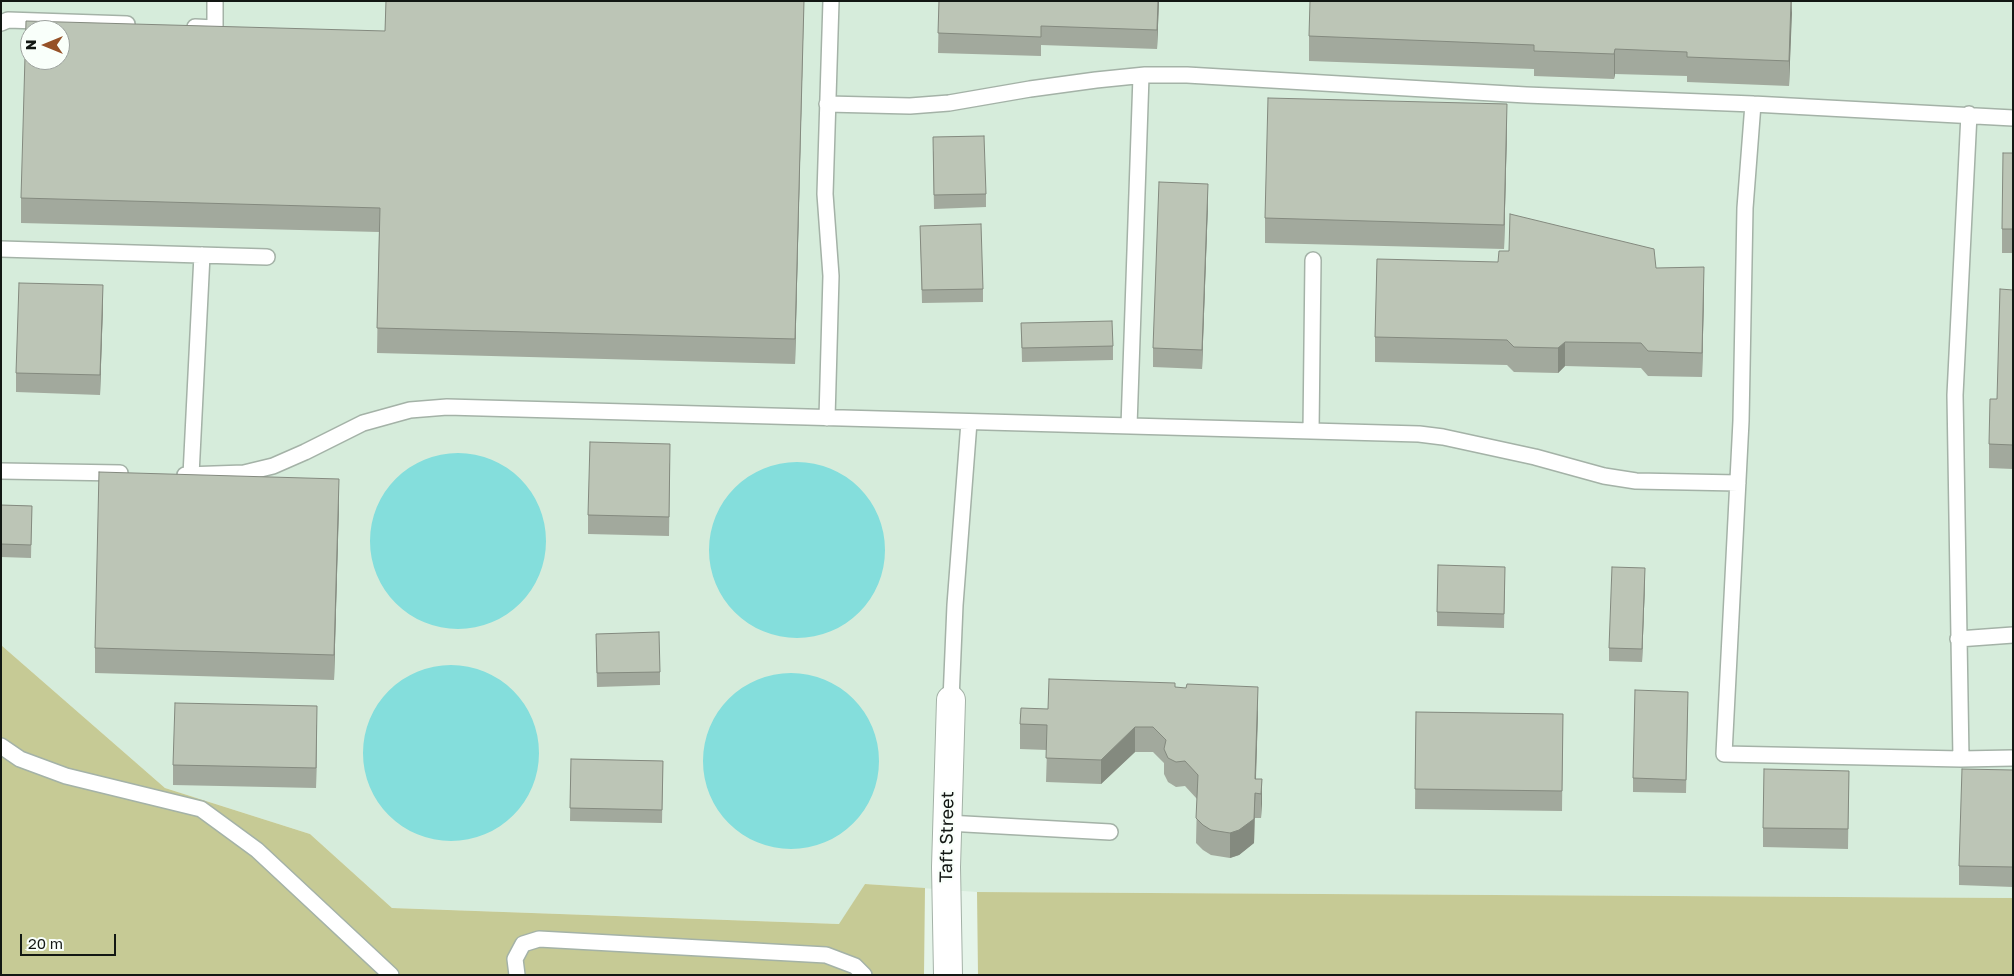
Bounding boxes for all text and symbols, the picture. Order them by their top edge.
north arrow [20,20,70,70]
text: N [22,40,39,50]
street label: Taft Street [935,791,959,883]
scale bar [22,924,119,956]
text: 20 m [28,934,63,952]

